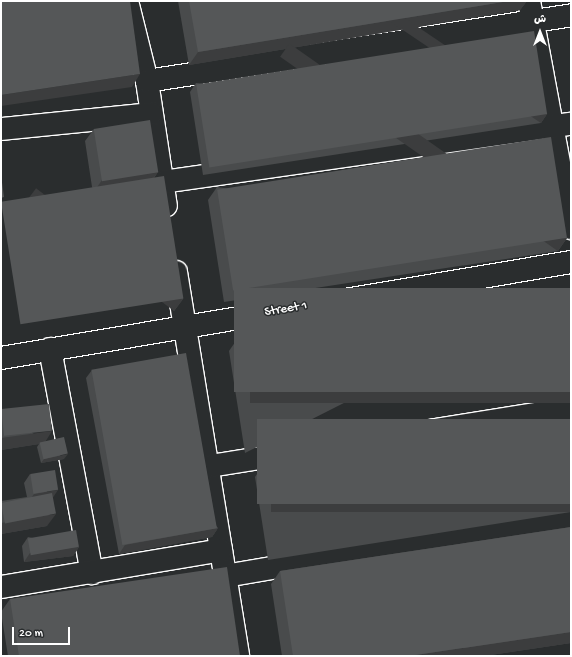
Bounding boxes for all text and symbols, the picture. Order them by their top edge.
north arrow [520,12,560,52]
text: ش [534,14,546,26]
street label: Street 1 [264,299,308,321]
scale bar [14,619,72,645]
text: 20 m [19,627,43,641]

